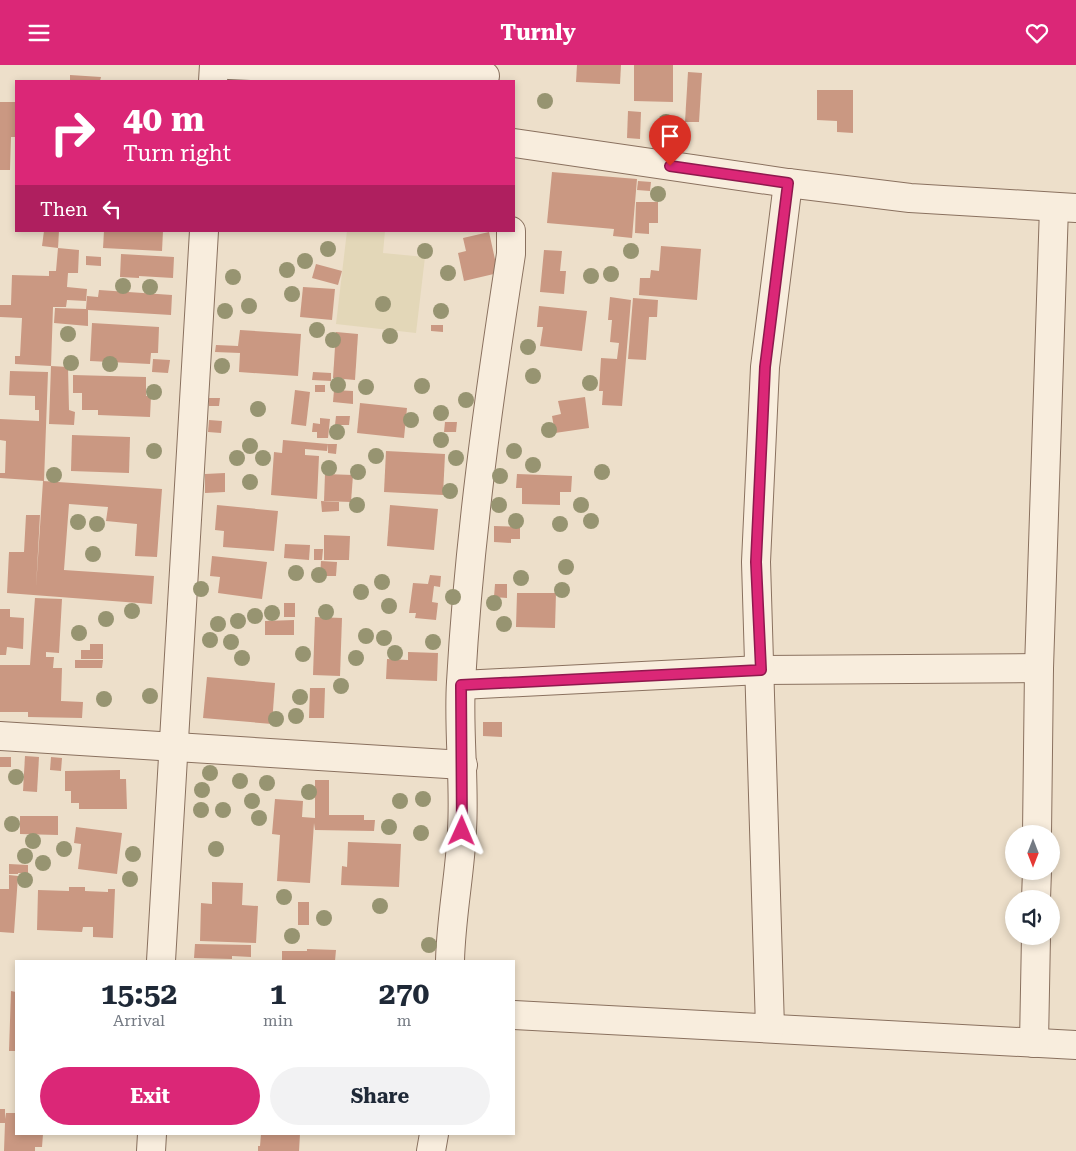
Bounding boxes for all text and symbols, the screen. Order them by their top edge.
icon: menu [25,19,53,47]
icon: heart [1023,19,1051,47]
text: Turnly [500,20,576,45]
text: 40 m [123,99,205,140]
icon: right [40,100,105,165]
pin [649,115,691,166]
icon: arrive [656,122,684,150]
text: Turn right [123,141,231,166]
icon: left [98,195,126,223]
text: Then [40,198,88,221]
position arrow [435,804,487,856]
north arrow [1005,825,1060,880]
map controls [1005,825,1060,945]
button: sound [1005,890,1060,945]
text: 15:52 [101,976,177,1011]
text: 1 [270,976,286,1011]
text: 270 [379,976,429,1011]
text: Arrival [113,1011,165,1030]
text: min [263,1011,293,1030]
text: m [397,1011,411,1030]
button: Exit [40,1067,260,1125]
button: Share [270,1067,490,1125]

